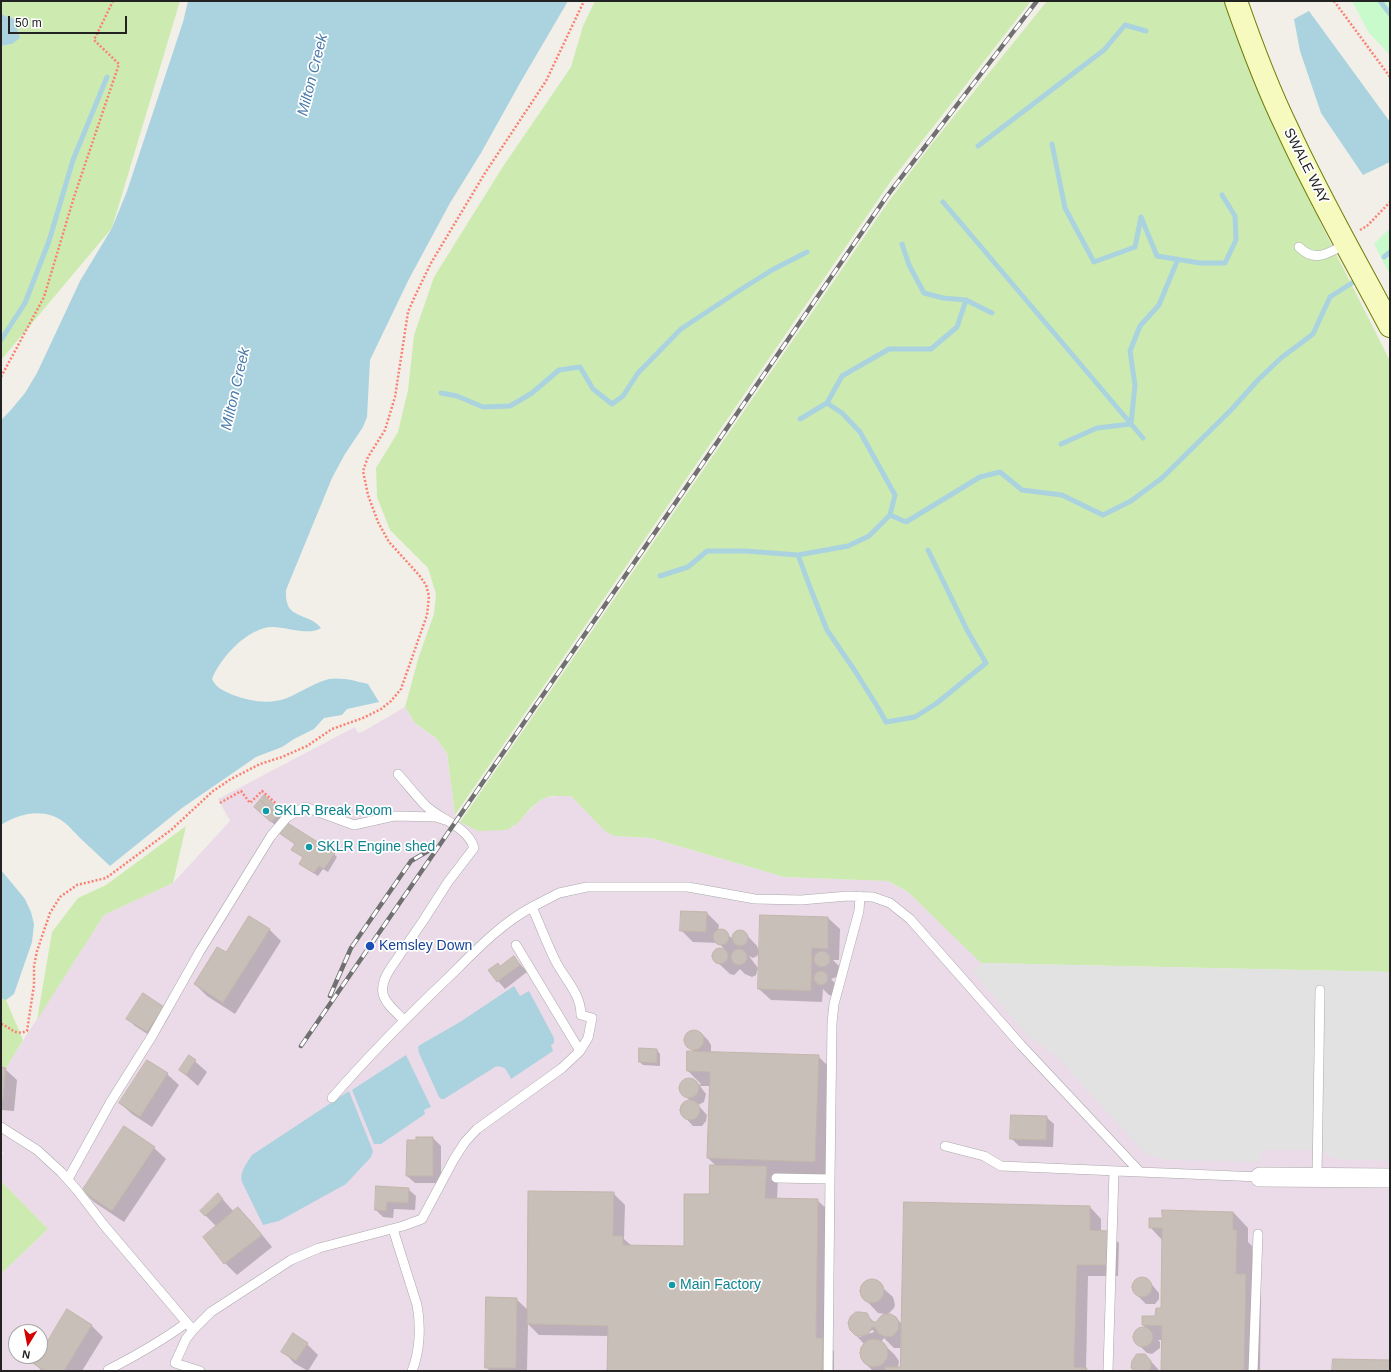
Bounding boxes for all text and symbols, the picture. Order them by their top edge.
scale bar [10,8,129,34]
text: 50 m [15,16,42,30]
water label: Milton Creek [294,32,332,118]
street label: SWALE WAY [1280,125,1332,207]
water label: Milton Creek [218,346,254,432]
place label: SKLR Break Room [274,803,392,819]
marker: SKLR Break Room [261,806,271,816]
place label: SKLR Engine shed [317,839,435,855]
marker: SKLR Engine shed [304,842,314,852]
place label: Kemsley Down [379,938,472,954]
marker: Kemsley Down [364,940,376,952]
place label: Main Factory [680,1277,761,1293]
marker: Main Factory [667,1280,677,1290]
north arrow [8,1324,48,1364]
text: N [21,1348,31,1361]

